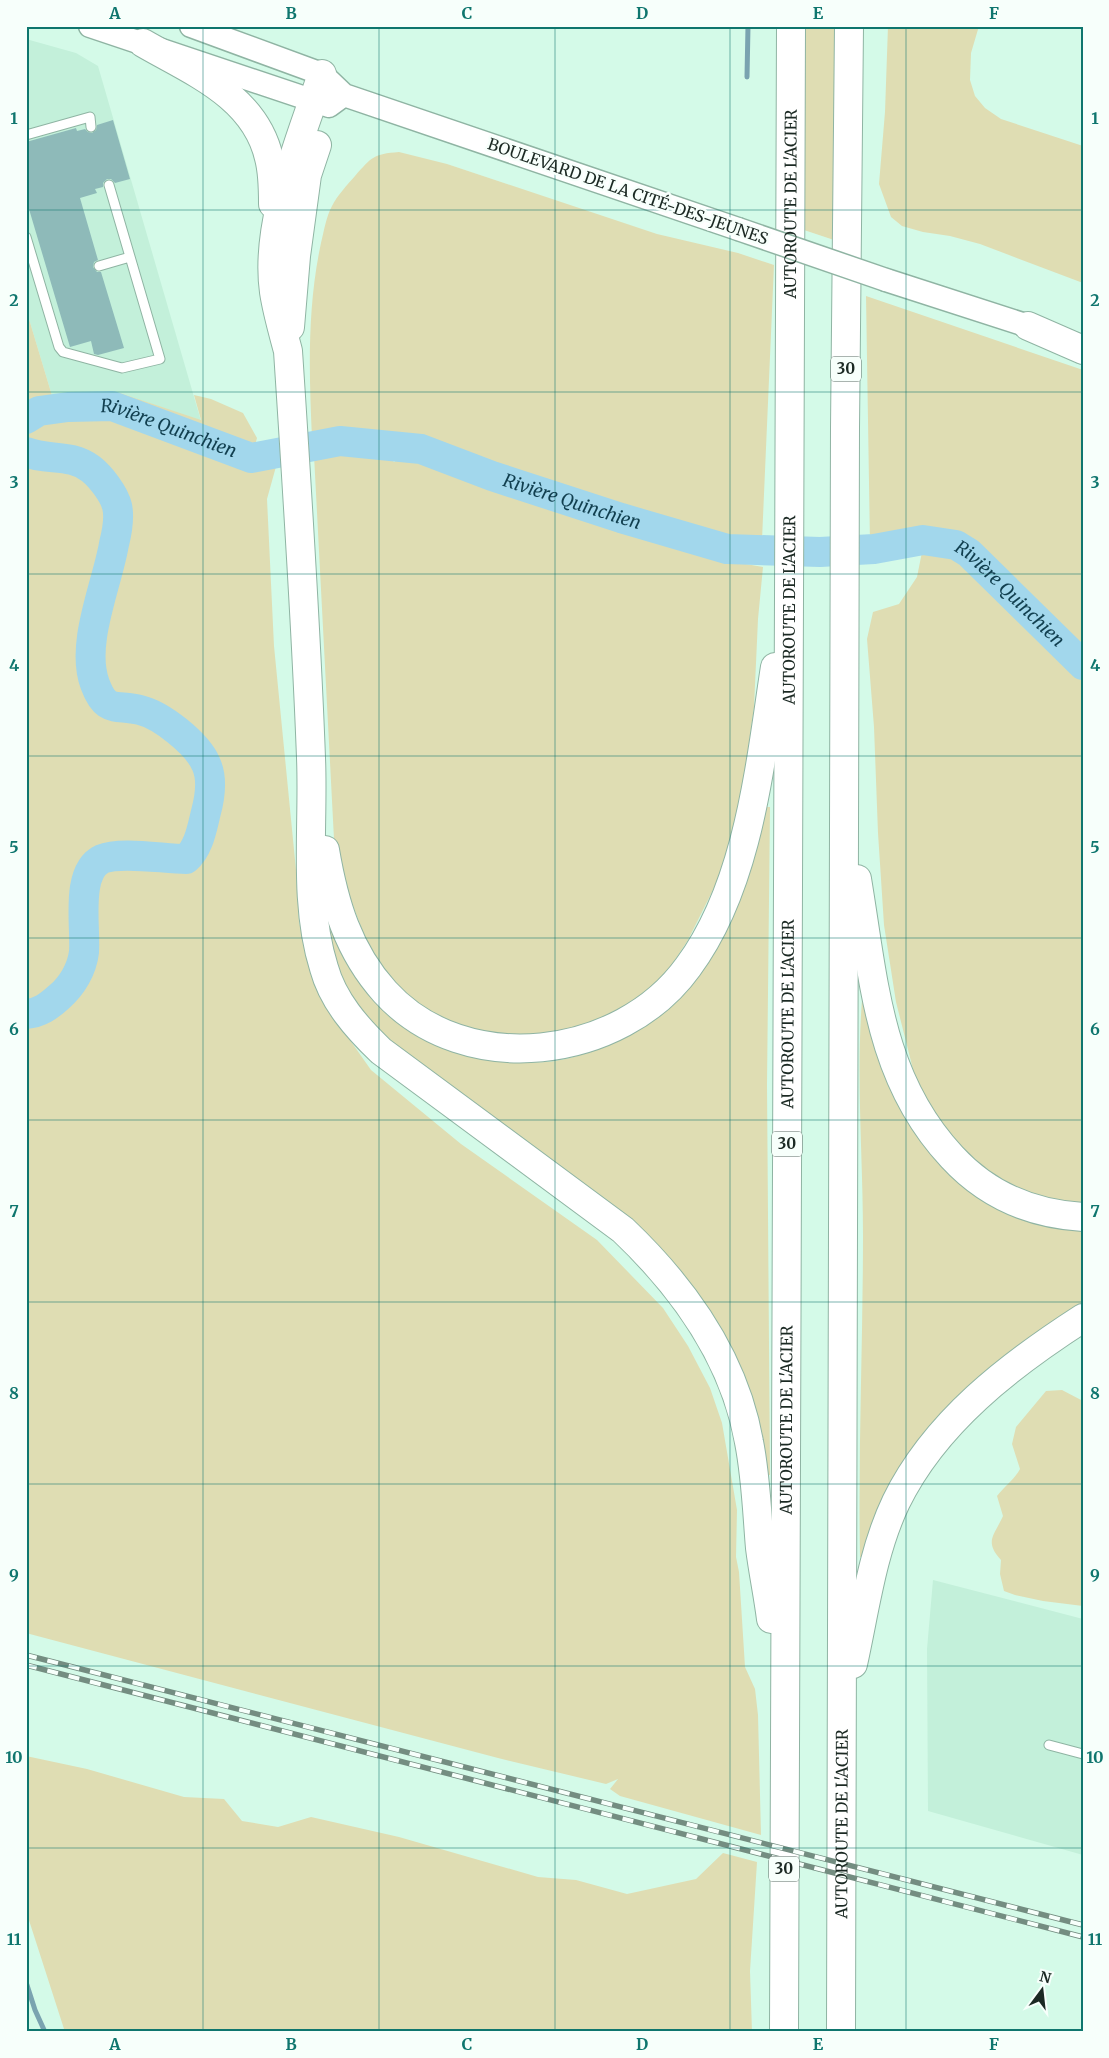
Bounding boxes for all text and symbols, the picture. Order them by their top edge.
text: A [108,3,121,23]
text: B [285,3,297,23]
text: C [462,3,472,23]
text: D [636,3,648,23]
text: E [813,3,824,23]
text: F [989,3,999,23]
text: 1 [10,108,18,128]
street label: AUTOROUTE DE L'ACIER [780,108,801,300]
text: 1 [1091,108,1099,128]
street label: BOULEVARD DE LA CITÉ-DES-JEUNES [485,133,771,249]
text: 2 [9,290,19,310]
text: 2 [1090,290,1100,310]
road number: 30 [831,356,861,382]
water label: Rivière Quinchien [100,394,240,463]
water label: Rivière Quinchien [500,468,644,534]
text: 3 [9,472,19,492]
text: 3 [1090,472,1100,492]
street label: AUTOROUTE DE L'ACIER [779,514,799,706]
water label: Rivière Quinchien [951,535,1070,651]
text: 4 [9,655,19,675]
text: 4 [1090,655,1100,675]
text: 5 [9,837,19,857]
text: 5 [1090,837,1100,857]
street label: AUTOROUTE DE L'ACIER [777,918,798,1110]
text: 6 [9,1019,19,1039]
text: 6 [1090,1019,1100,1039]
road number: 30 [772,1132,802,1156]
text: 7 [9,1201,19,1221]
text: 7 [1090,1201,1100,1221]
street label: AUTOROUTE DE L'ACIER [776,1324,796,1516]
text: 8 [9,1383,19,1403]
text: 8 [1090,1383,1100,1403]
text: 9 [9,1565,19,1585]
text: 9 [1090,1565,1100,1585]
street label: AUTOROUTE DE L'ACIER [831,1728,852,1920]
text: 10 [5,1747,23,1767]
text: 10 [1086,1747,1104,1767]
road number: 30 [769,1856,799,1882]
text: 11 [7,1929,22,1949]
text: 11 [1088,1929,1103,1949]
north arrow [1016,1966,1066,2016]
text: N [1038,1967,1053,1988]
text: A [108,2034,121,2054]
text: B [285,2034,297,2054]
text: C [462,2034,472,2054]
text: D [636,2034,648,2054]
text: E [813,2034,824,2054]
text: F [989,2034,999,2054]

